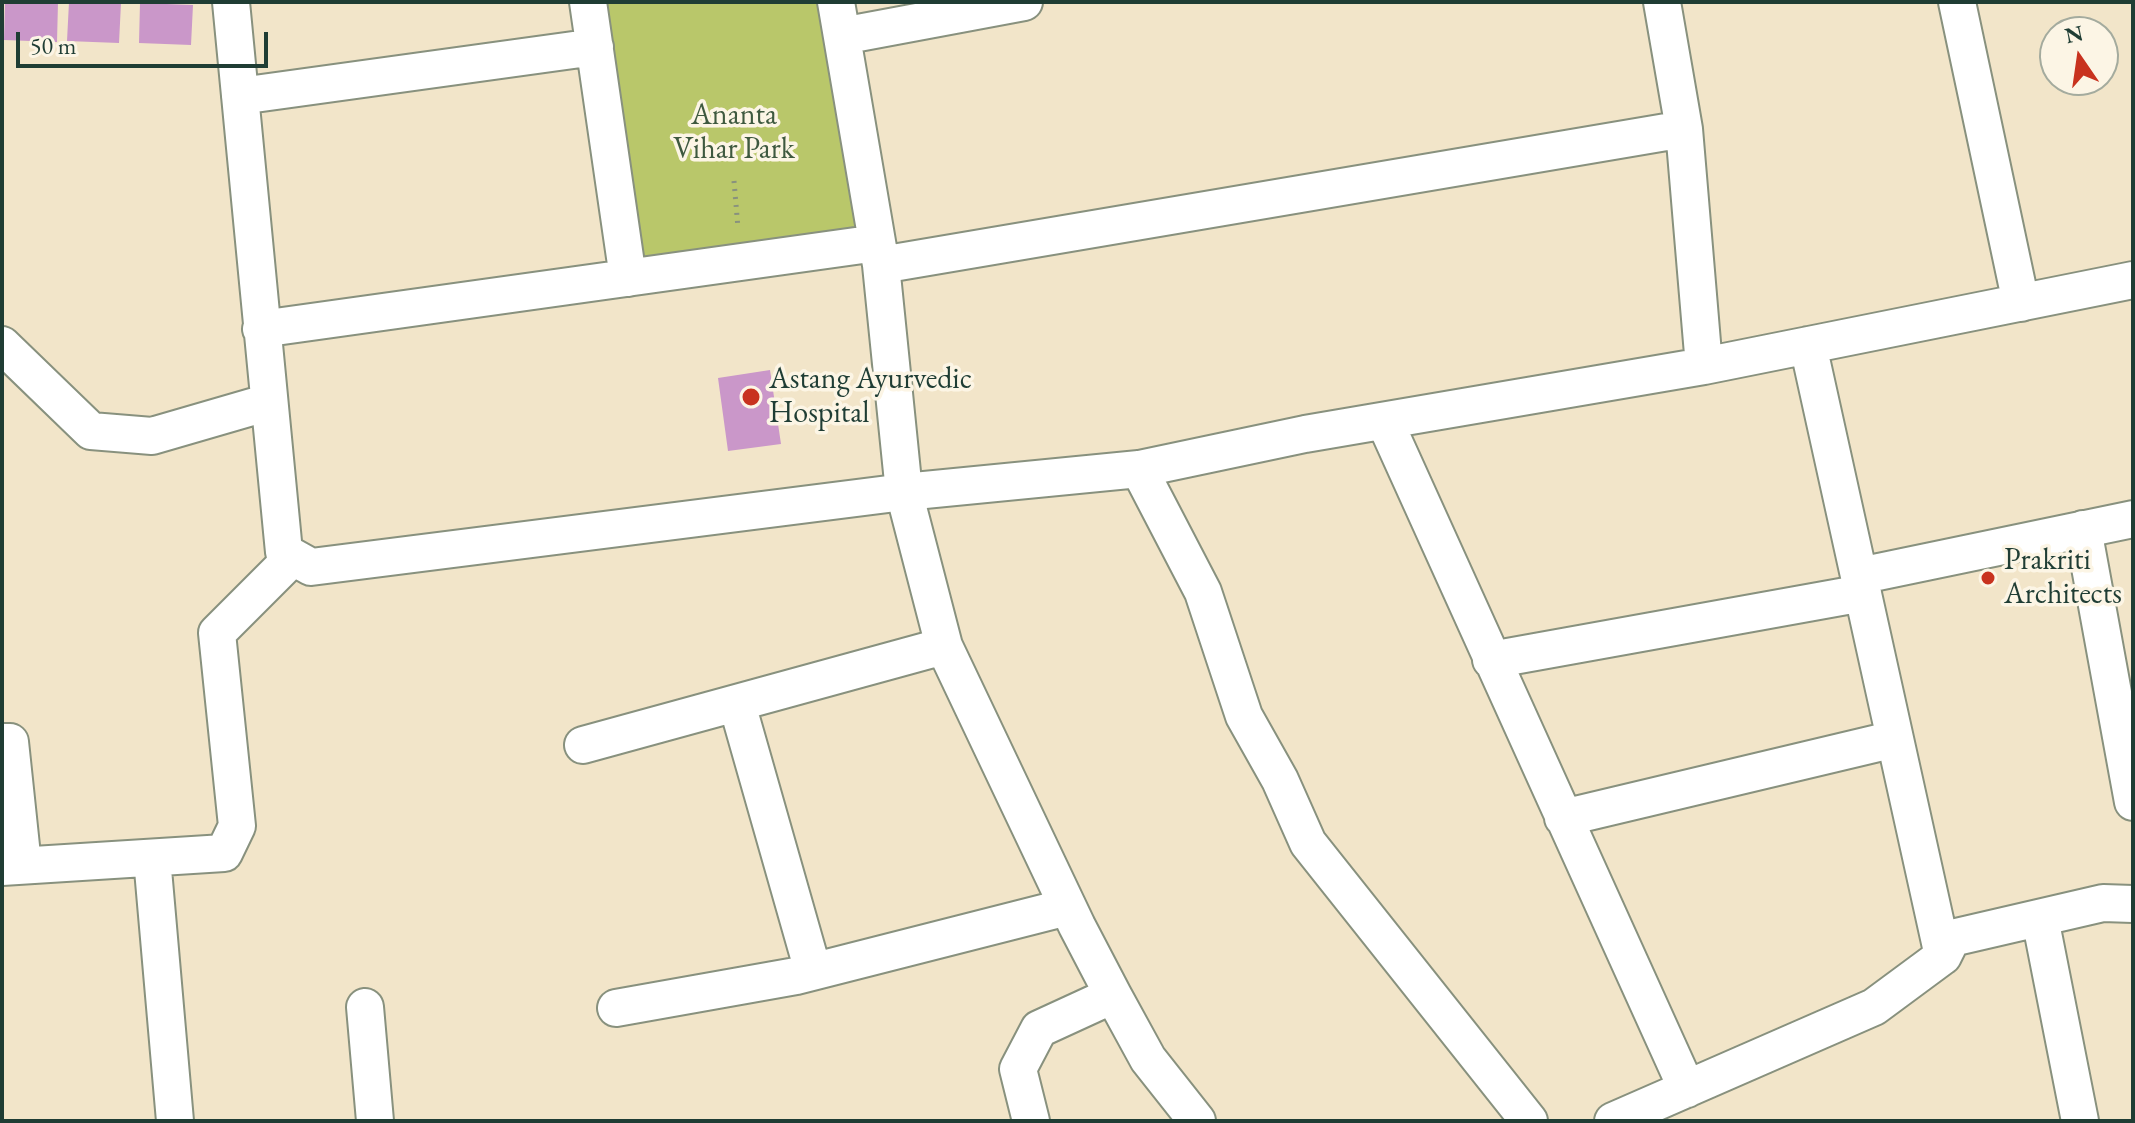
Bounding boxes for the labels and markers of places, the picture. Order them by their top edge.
place label: Astang Ayurvedic Hospital [769,362,972,432]
marker: Astang Ayurvedic Hospital [740,386,762,408]
place label: Prakriti Architects [2004,543,2122,614]
marker: Prakriti Architects [1979,569,1997,587]

